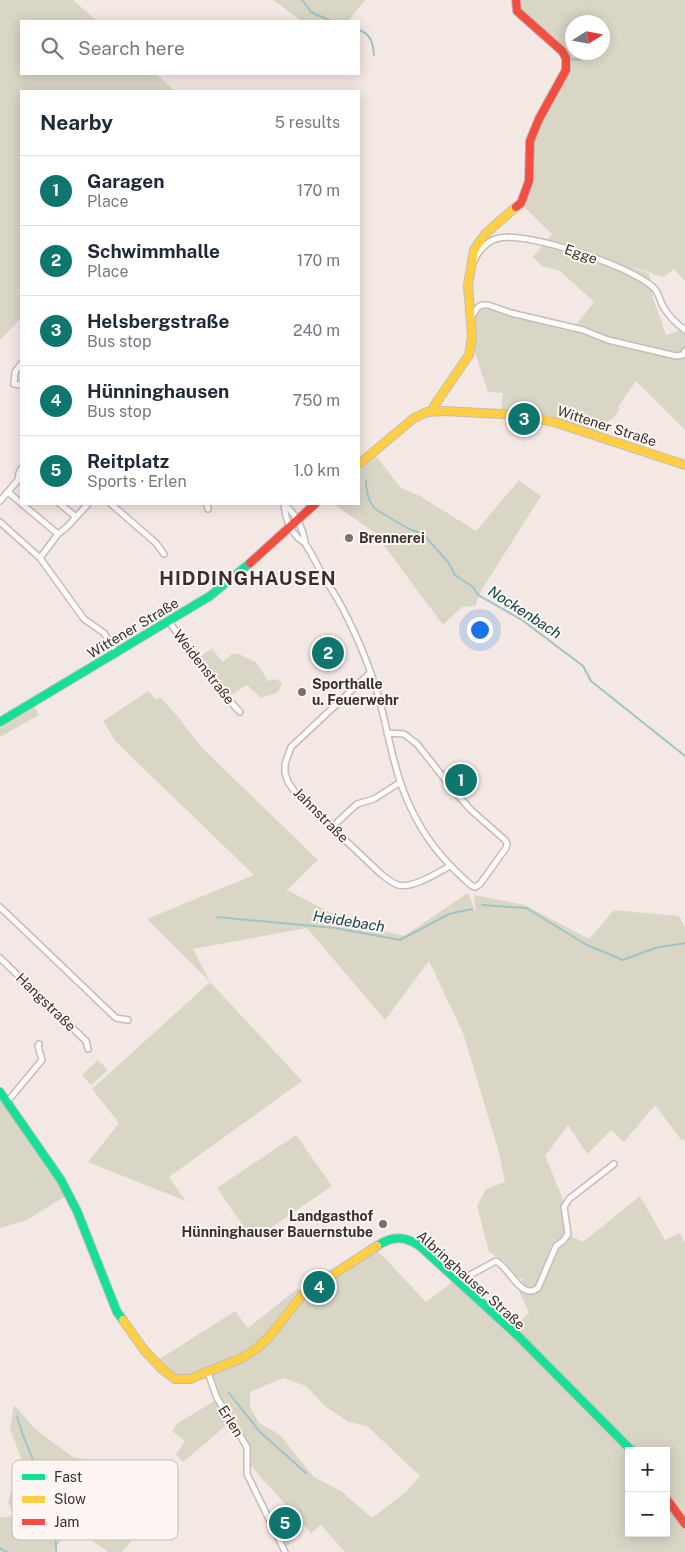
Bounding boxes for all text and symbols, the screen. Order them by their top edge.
north arrow [565,15,610,60]
search box [20,20,360,75]
icon: search [38,34,66,62]
text: Search here [78,37,185,59]
text: Nearby [40,110,113,135]
text: 5 results [275,113,340,132]
text: Garagen [87,170,164,192]
text: 1 [53,181,59,200]
text: 170 m [297,181,340,200]
text: Place [87,192,129,211]
text: Schwimmhalle [87,240,220,262]
street label: Egge [563,241,599,267]
text: 2 [51,251,61,270]
text: 170 m [297,251,340,270]
text: Place [87,262,129,281]
text: Helsbergstraße [87,310,229,332]
text: 3 [51,321,61,340]
text: 240 m [293,321,340,340]
text: Bus stop [87,332,151,351]
text: Hünninghausen [87,380,229,402]
text: 4 [51,391,61,410]
text: 750 m [293,391,340,410]
pin: 3 [508,400,540,438]
text: Bus stop [87,402,151,421]
street label: Wittener Straße [555,402,659,450]
text: Reitplatz [87,450,169,472]
text: 5 [51,461,61,480]
text: 1.0 km [293,461,340,480]
text: Sports · Erlen [87,472,187,491]
place label: Brennerei [359,530,425,546]
marker: Brennerei [343,532,355,544]
district label: HIDDINGHAUSEN [159,567,337,589]
water label: Nockenbach [485,582,565,642]
street label: Wittener Straße [85,594,181,661]
your location [467,617,493,643]
street label: Weidenstraße [170,627,238,707]
pin: 2 [312,634,344,672]
place label: Sporthalle u. Feuerwehr [312,676,399,708]
marker: Sporthalle u. Feuerwehr [296,686,308,698]
pin: 1 [445,761,477,799]
street label: Jahnstraße [290,784,352,846]
water label: Heidebach [312,907,386,935]
street label: Hangstraße [13,970,79,1034]
place label: Landgasthof Hünninghauser Bauernstube [181,1208,373,1240]
marker: Landgasthof Hünninghauser Bauernstube [377,1218,389,1230]
street label: Albringhauser Straße [414,1227,528,1333]
pin: 4 [303,1268,335,1306]
street label: Erlen [215,1402,247,1440]
map controls [625,1447,670,1537]
button: + [625,1447,670,1492]
legend [12,1460,178,1540]
text: Fast [54,1469,82,1485]
text: Slow [54,1491,86,1507]
button: − [625,1492,670,1537]
pin: 5 [269,1504,301,1542]
text: Jam [54,1514,79,1530]

